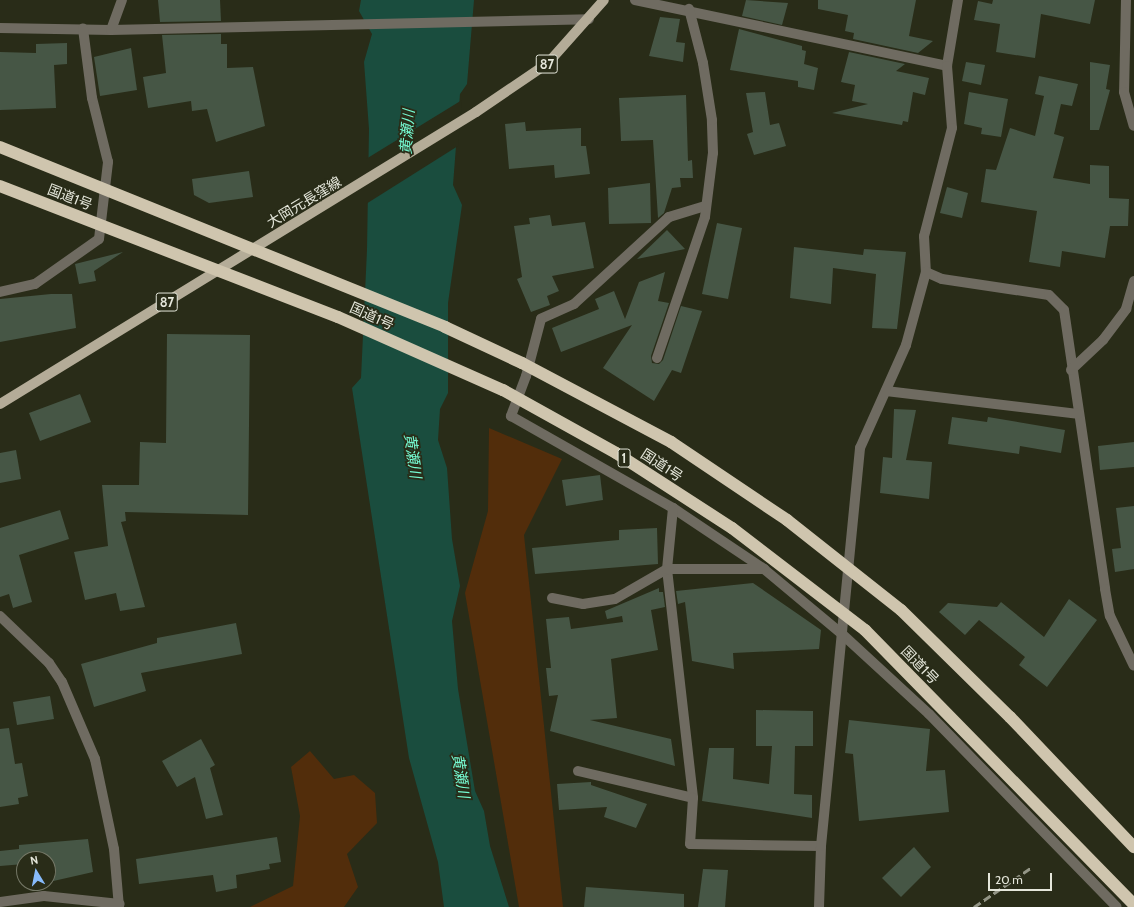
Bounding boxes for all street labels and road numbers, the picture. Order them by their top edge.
road number: 87 [535,53,559,75]
street label: 大岡元長窪線 [264,173,344,231]
street label: 国道1号 [45,181,95,213]
road number: 87 [155,291,179,313]
street label: 国道1号 [347,299,397,333]
street label: 国道1号 [638,445,686,485]
road number: 1 [617,447,631,469]
street label: 国道1号 [898,642,942,688]

